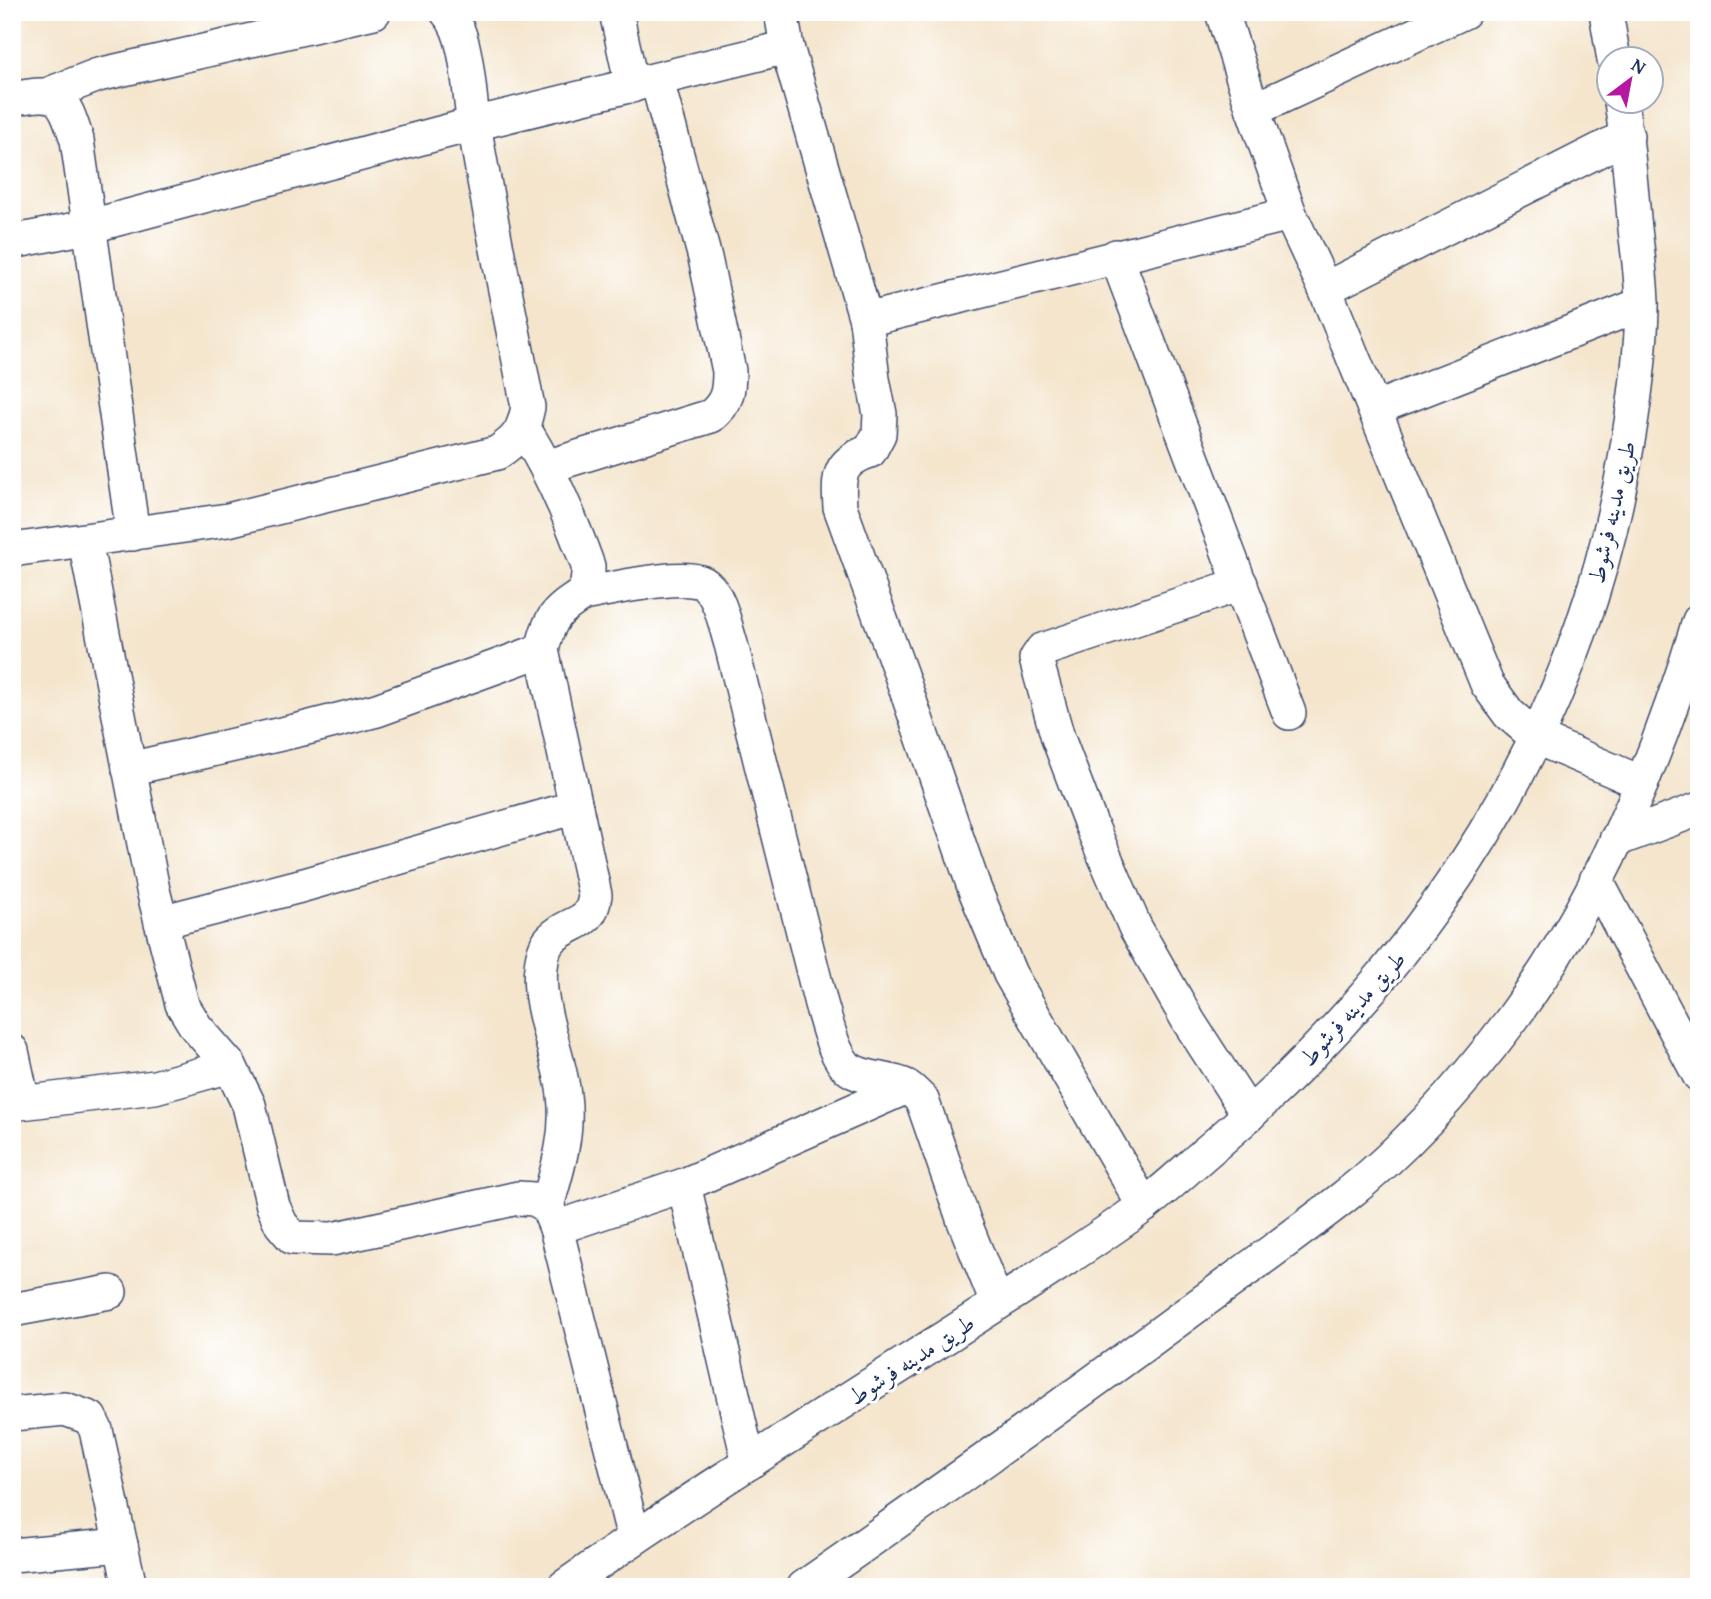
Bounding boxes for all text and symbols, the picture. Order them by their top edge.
north arrow [1596,46,1666,116]
text: N [1626,50,1652,81]
street label: طريق مدينه فرشوط [1579,438,1643,586]
street label: طريق مدينه فرشوط [1291,943,1413,1073]
street label: طريق مدينه فرشوط [841,1306,981,1412]

